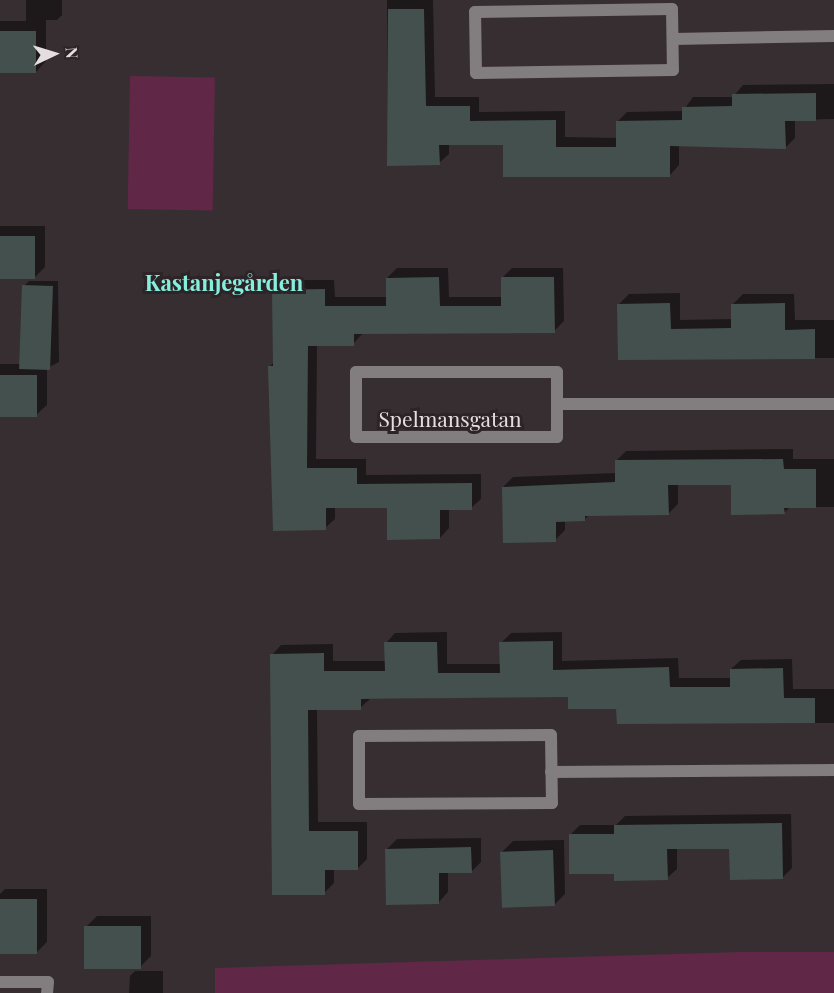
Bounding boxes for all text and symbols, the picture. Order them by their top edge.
north arrow [24,24,84,84]
text: N [62,46,83,59]
district label: Kastanjegården [145,270,303,296]
street label: Spelmansgatan [379,405,521,431]

